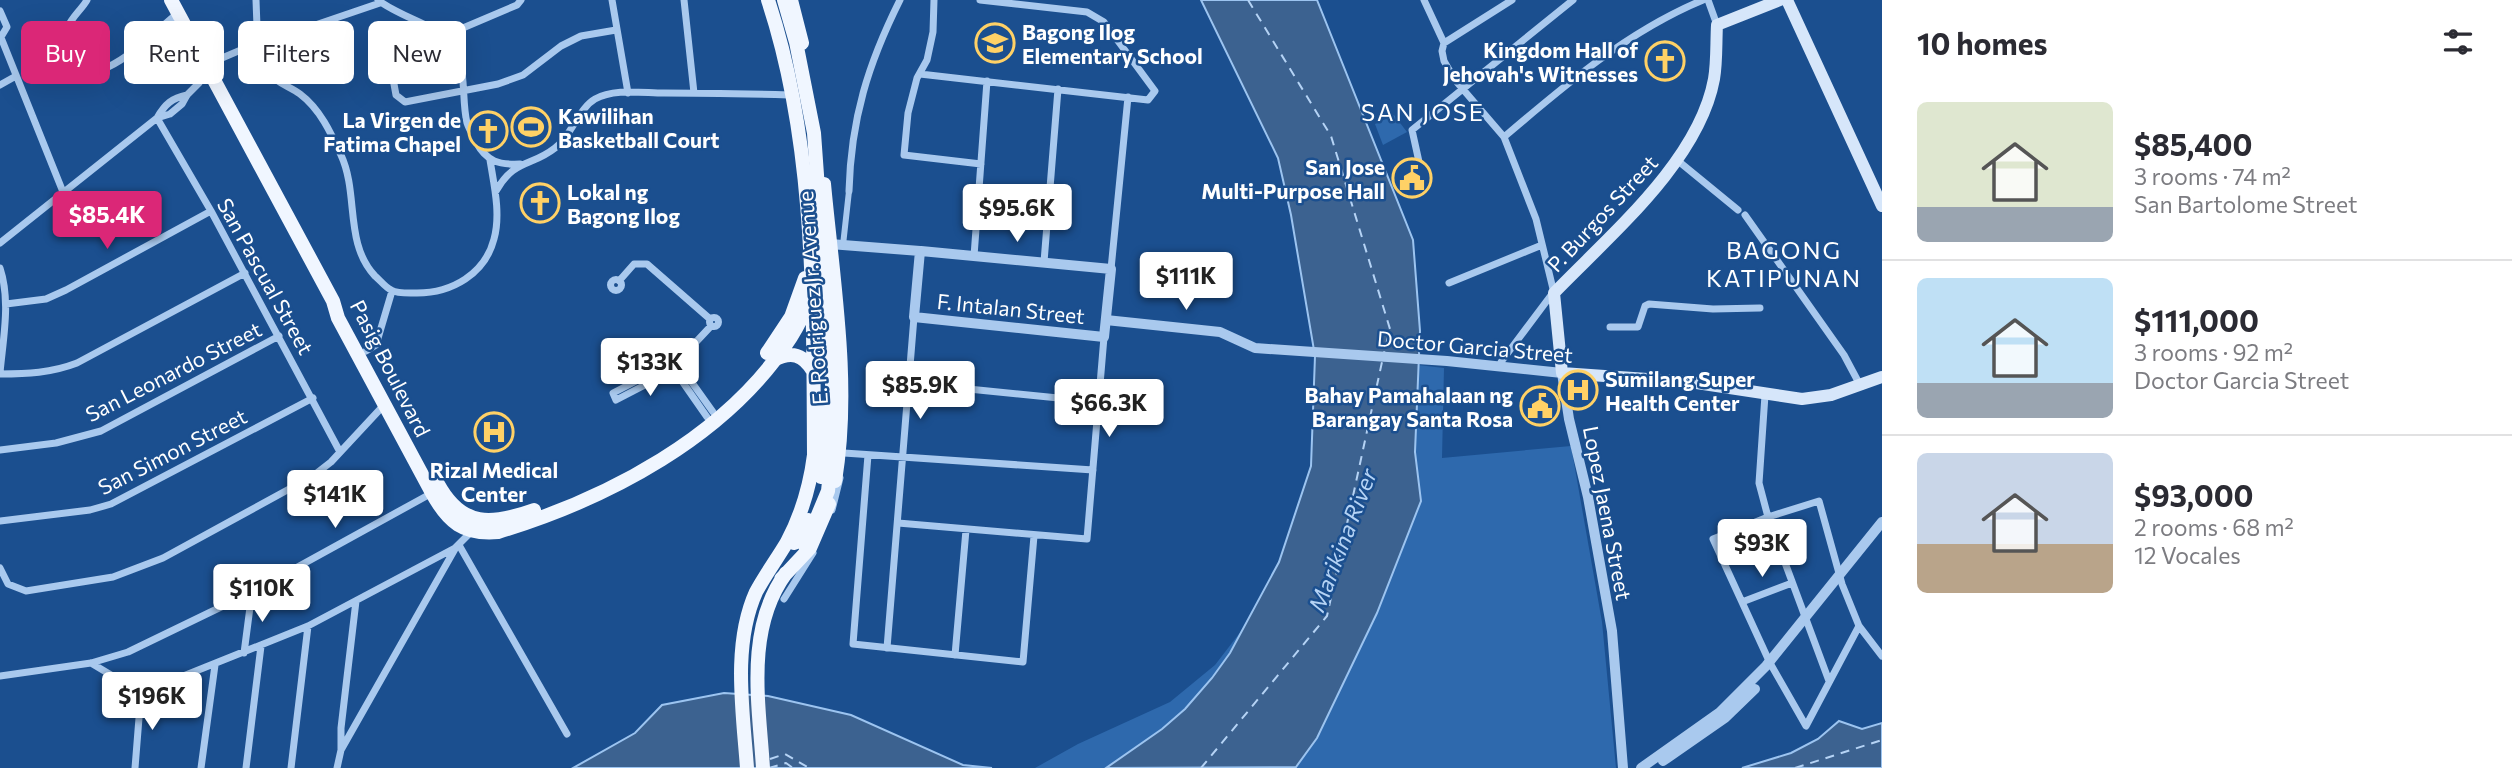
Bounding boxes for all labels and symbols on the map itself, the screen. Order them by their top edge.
place label: Bagong Ilog Elementary School [1022,19,1203,68]
school or university icon: Bagong Ilog Elementary School [974,22,1016,64]
place label: Kingdom Hall of Jehovah's Witnesses [1443,37,1638,86]
church icon: Kingdom Hall of Jehovah's Witnesses [1644,40,1686,82]
district label: SAN JOSE [1361,97,1485,126]
place label: Kawilihan Basketball Court [558,103,720,152]
sports icon: Kawilihan Basketball Court [510,106,552,148]
place label: La Virgen de Fatima Chapel [323,107,461,156]
church icon: La Virgen de Fatima Chapel [467,110,509,152]
street label: P. Burgos Street [1542,150,1662,276]
place label: San Jose Multi-Purpose Hall [1201,154,1385,203]
public building icon: San Jose Multi-Purpose Hall [1391,157,1433,199]
place label: Lokal ng Bagong Ilog [567,179,680,228]
church icon: Lokal ng Bagong Ilog [519,182,561,224]
pin: $95.6K [960,184,1074,244]
street label: E. Rodriguez Jr. Avenue [792,190,832,406]
pin: $85.4K [50,191,164,251]
street label: San Pascual Street [213,193,319,359]
district label: BAGONG KATIPUNAN [1706,235,1862,292]
pin: $111K [1137,252,1235,312]
street label: F. Intalan Street [936,288,1086,328]
street label: Pasig Boulevard [346,295,436,441]
street label: San Leonardo Street [81,316,265,426]
street label: Doctor Garcia Street [1376,325,1574,367]
pin: $133K [601,338,699,398]
pin: $85.9K [863,362,977,421]
place label: Sumilang Super Health Center [1605,366,1755,415]
hospital icon: Sumilang Super Health Center [1557,369,1599,411]
pin: $66.3K [1052,380,1166,439]
place label: Bahay Pamahalaan ng Barangay Santa Rosa [1305,382,1513,431]
public building icon: Bahay Pamahalaan ng Barangay Santa Rosa [1519,385,1561,427]
street label: San Simon Street [94,403,250,499]
hospital icon: Rizal Medical Center [473,411,515,453]
street label: Lopez Jaena Street [1579,424,1637,602]
place label: Rizal Medical Center [430,457,558,506]
water label: Marikina River [1302,464,1382,616]
pin: $141K [286,470,384,530]
pin: $93K [1721,520,1803,579]
pin: $110K [213,564,311,624]
pin: $196K [103,672,201,732]

